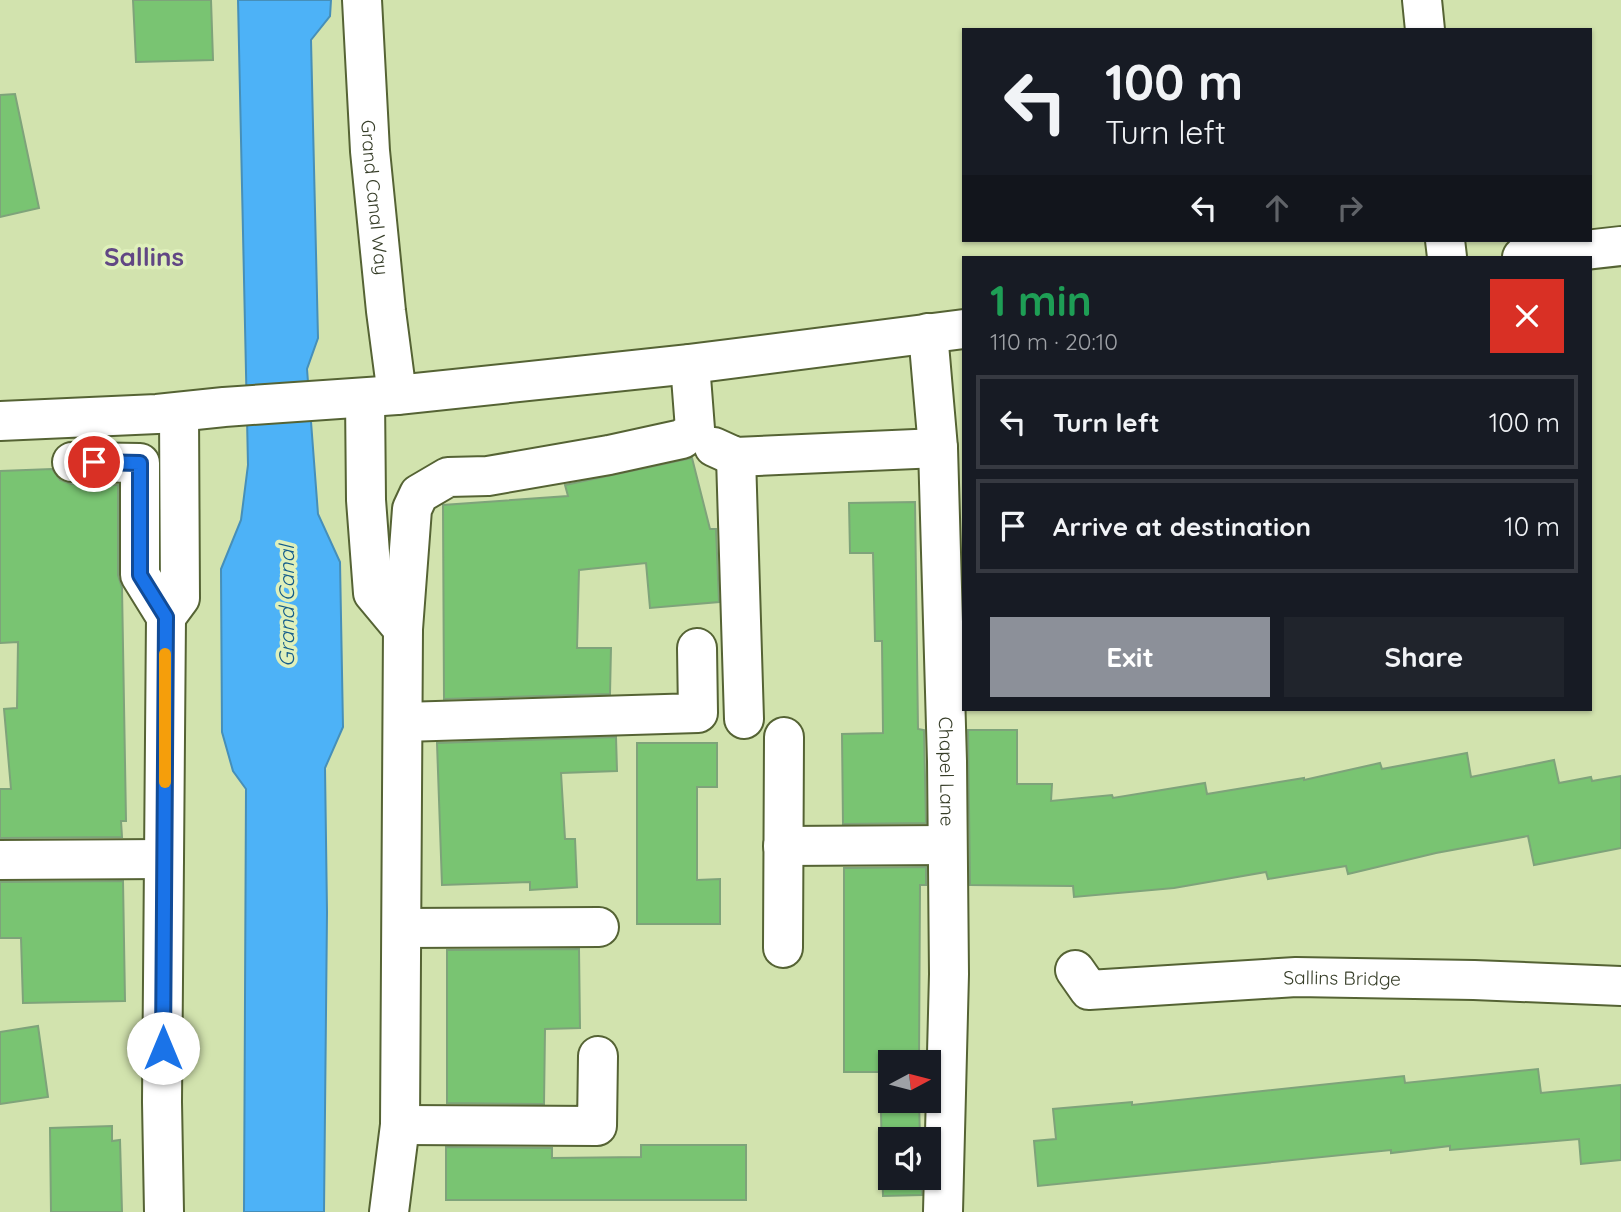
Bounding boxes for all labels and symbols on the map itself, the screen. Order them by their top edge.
street label: Grand Canal Way [356,119,394,276]
district label: Sallins [104,240,184,273]
pin [64,432,124,492]
water label: Grand Canal [273,543,299,667]
street label: Chapel Lane [934,716,960,827]
street label: Sallins Bridge [1283,965,1401,991]
position arrow [126,1011,200,1085]
north arrow [878,1050,942,1113]

